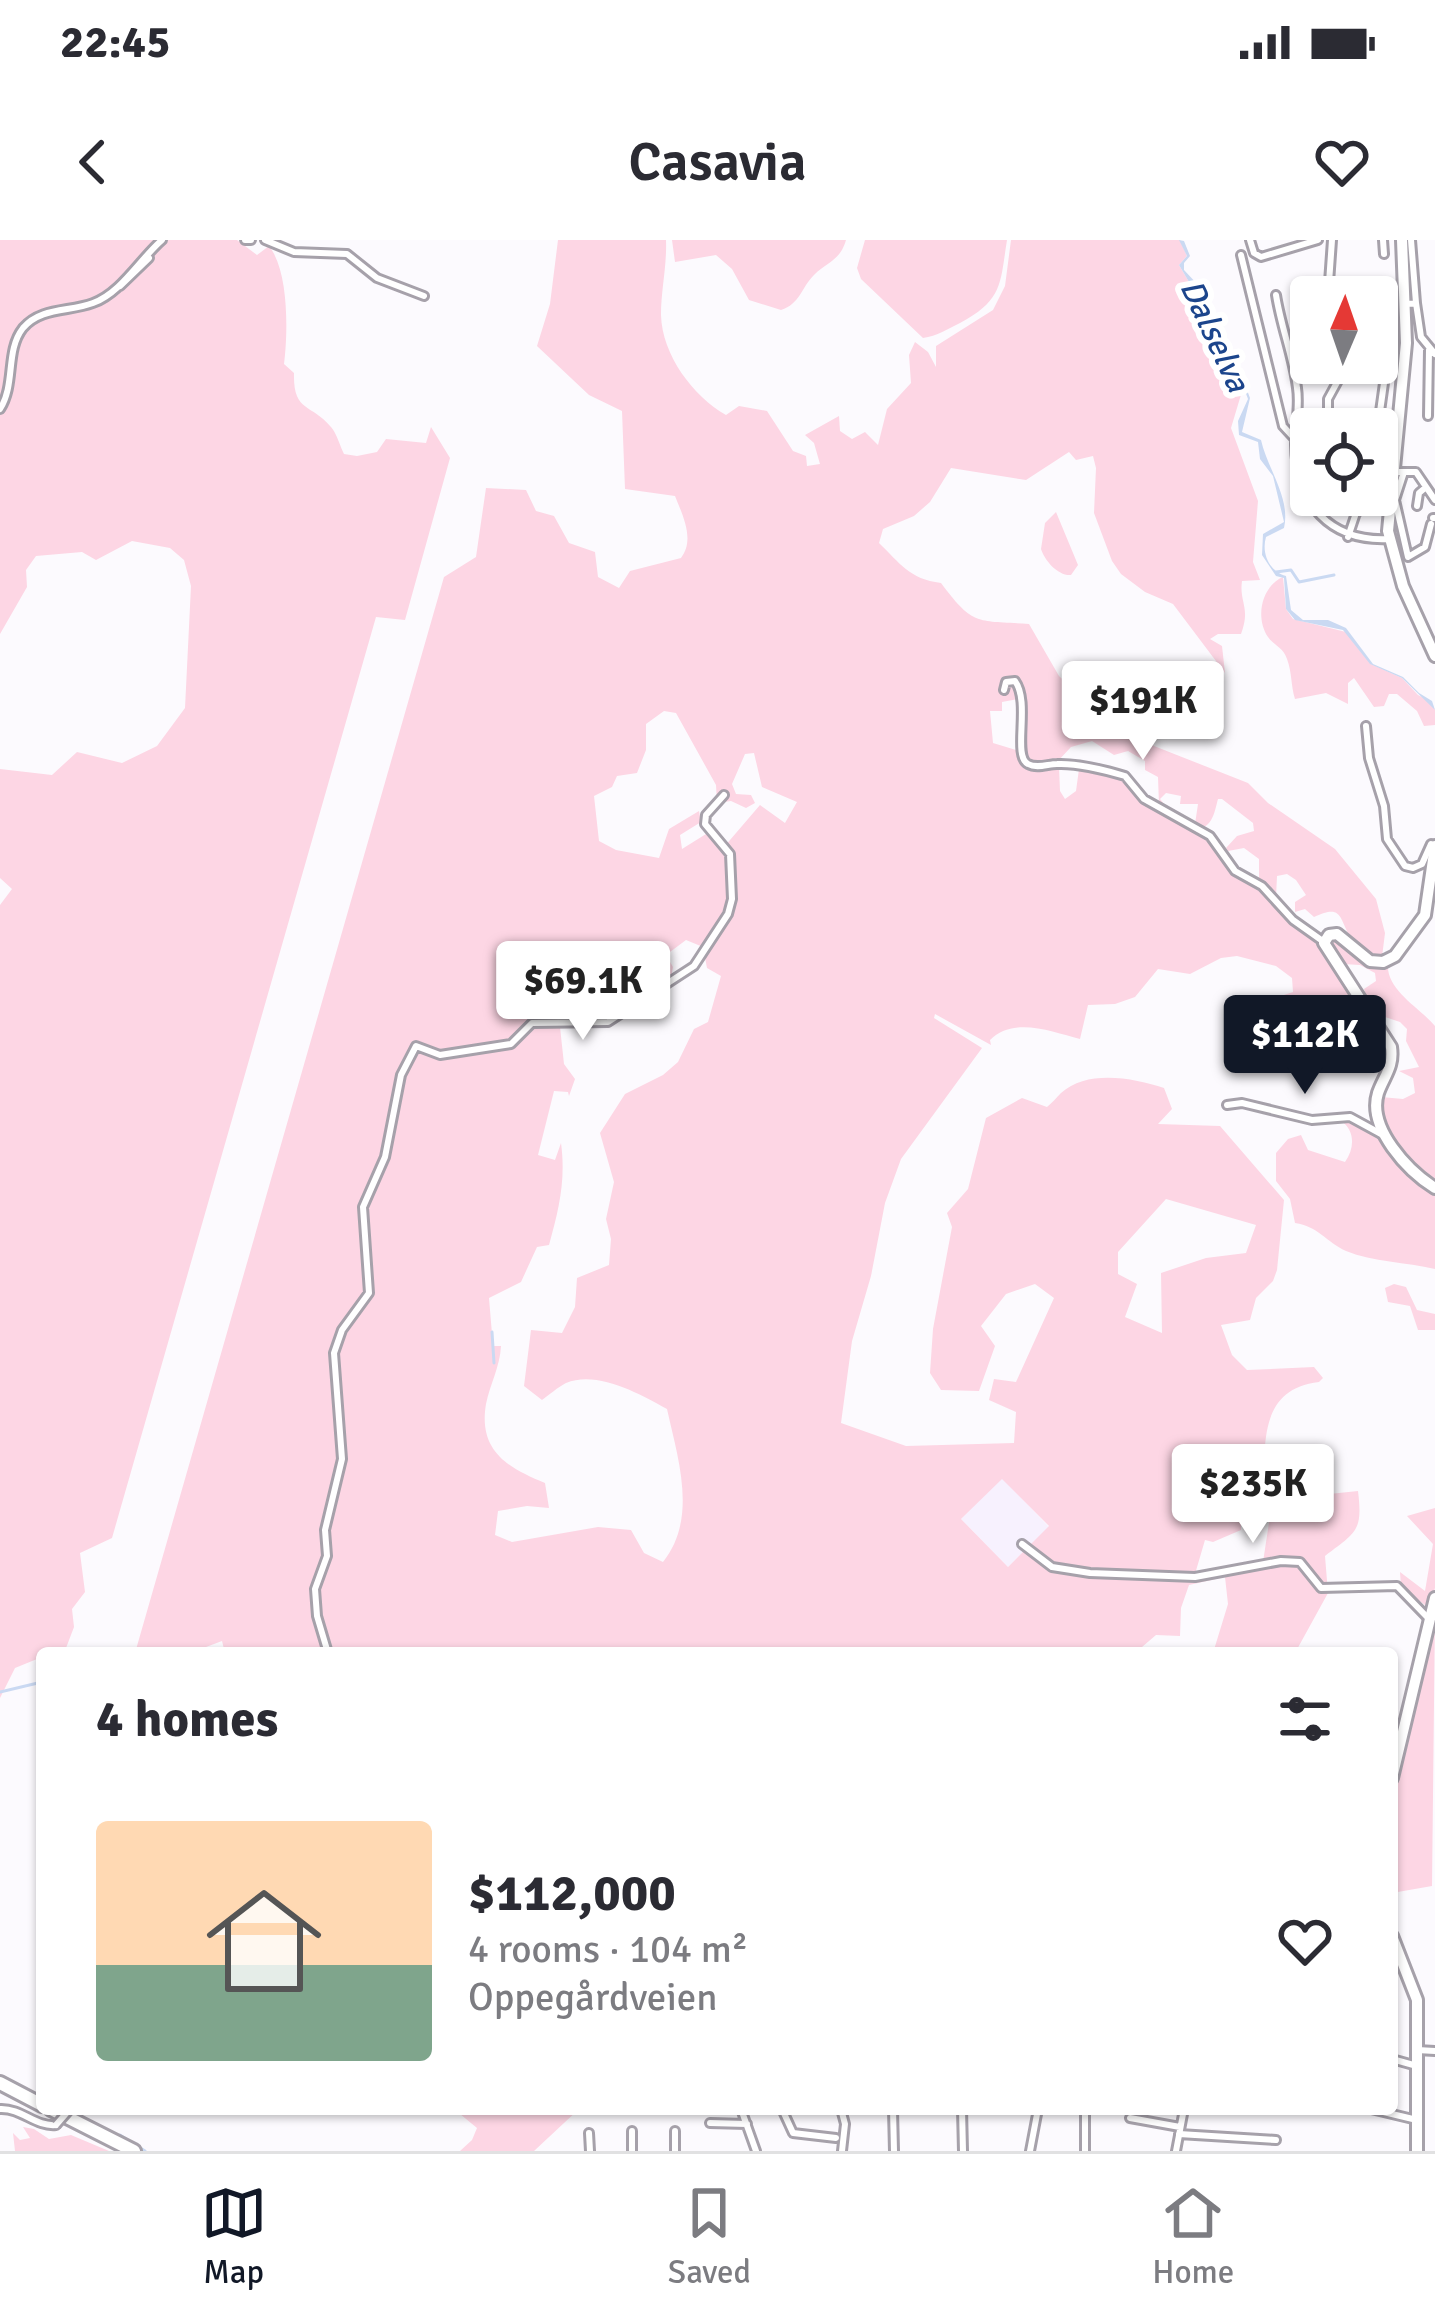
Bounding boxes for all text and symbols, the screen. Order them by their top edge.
text: 22:45 [60,15,170,70]
icon: back [60,129,126,195]
text: Casavia [629,129,806,196]
icon: heart [1309,129,1375,195]
water label: Dalselva [1171,273,1259,400]
north arrow [1290,276,1398,384]
map controls [1290,276,1398,516]
button: locate [1290,408,1398,516]
pin: $191K [1059,661,1227,763]
text: $191K [1089,676,1197,724]
pin: $69.1K [485,941,681,1043]
text: $69.1K [523,956,643,1004]
pin: $112K [1221,995,1389,1097]
text: $112K [1251,1010,1359,1058]
pin: $235K [1169,1444,1337,1546]
text: $235K [1199,1459,1307,1507]
icon: filters [1272,1686,1338,1752]
text: 4 homes [96,1688,278,1751]
text: $112,000 [468,1862,676,1925]
icon: home [192,1869,336,2013]
icon: heart [1272,1908,1338,1974]
text: 4 rooms · 104 m² [468,1925,748,1973]
text: Oppegårdveien [468,1973,718,2021]
tab: Map [201,2180,267,2293]
tab: Saved [668,2180,751,2293]
tab: Home [1152,2180,1234,2293]

